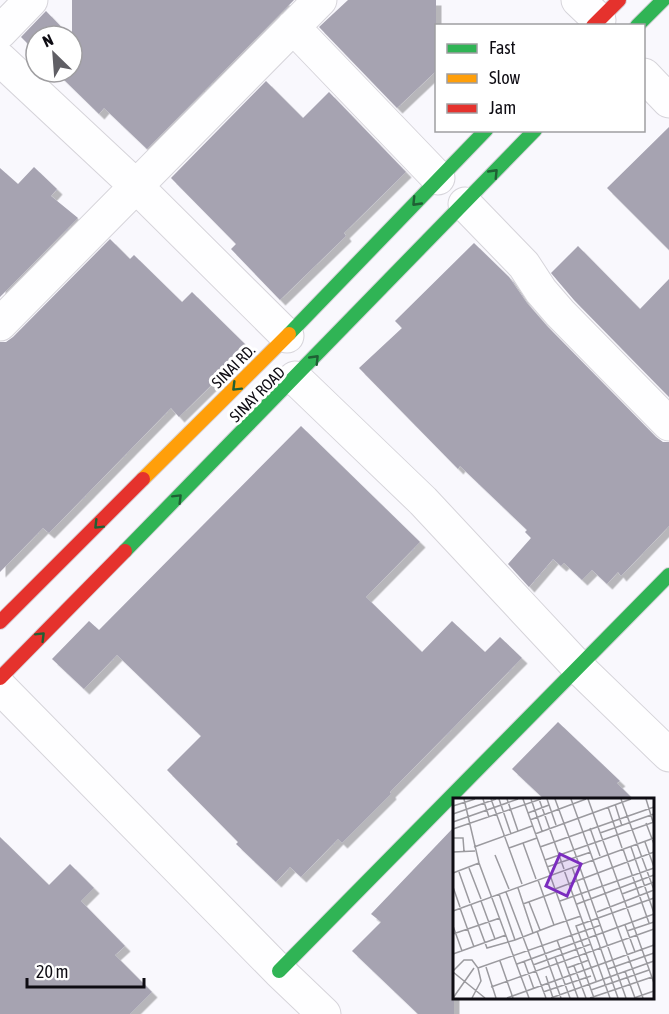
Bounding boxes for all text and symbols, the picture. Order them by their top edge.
north arrow [24,24,84,84]
legend [435,24,645,132]
text: N [40,30,56,51]
text: Fast [489,37,516,58]
text: Slow [489,67,520,88]
text: Jam [489,97,516,118]
one-way arrow [487,170,498,181]
one-way arrow [412,194,423,205]
street label: SINAI RD. [208,340,259,391]
one-way arrow [307,355,318,366]
street label: SINAY ROAD [226,363,288,425]
one-way arrow [232,380,243,391]
one-way arrow [171,494,182,504]
one-way arrow [94,517,105,528]
one-way arrow [34,633,45,643]
inset map [453,798,654,999]
scale bar [27,951,144,989]
text: 20 m [36,961,68,982]

